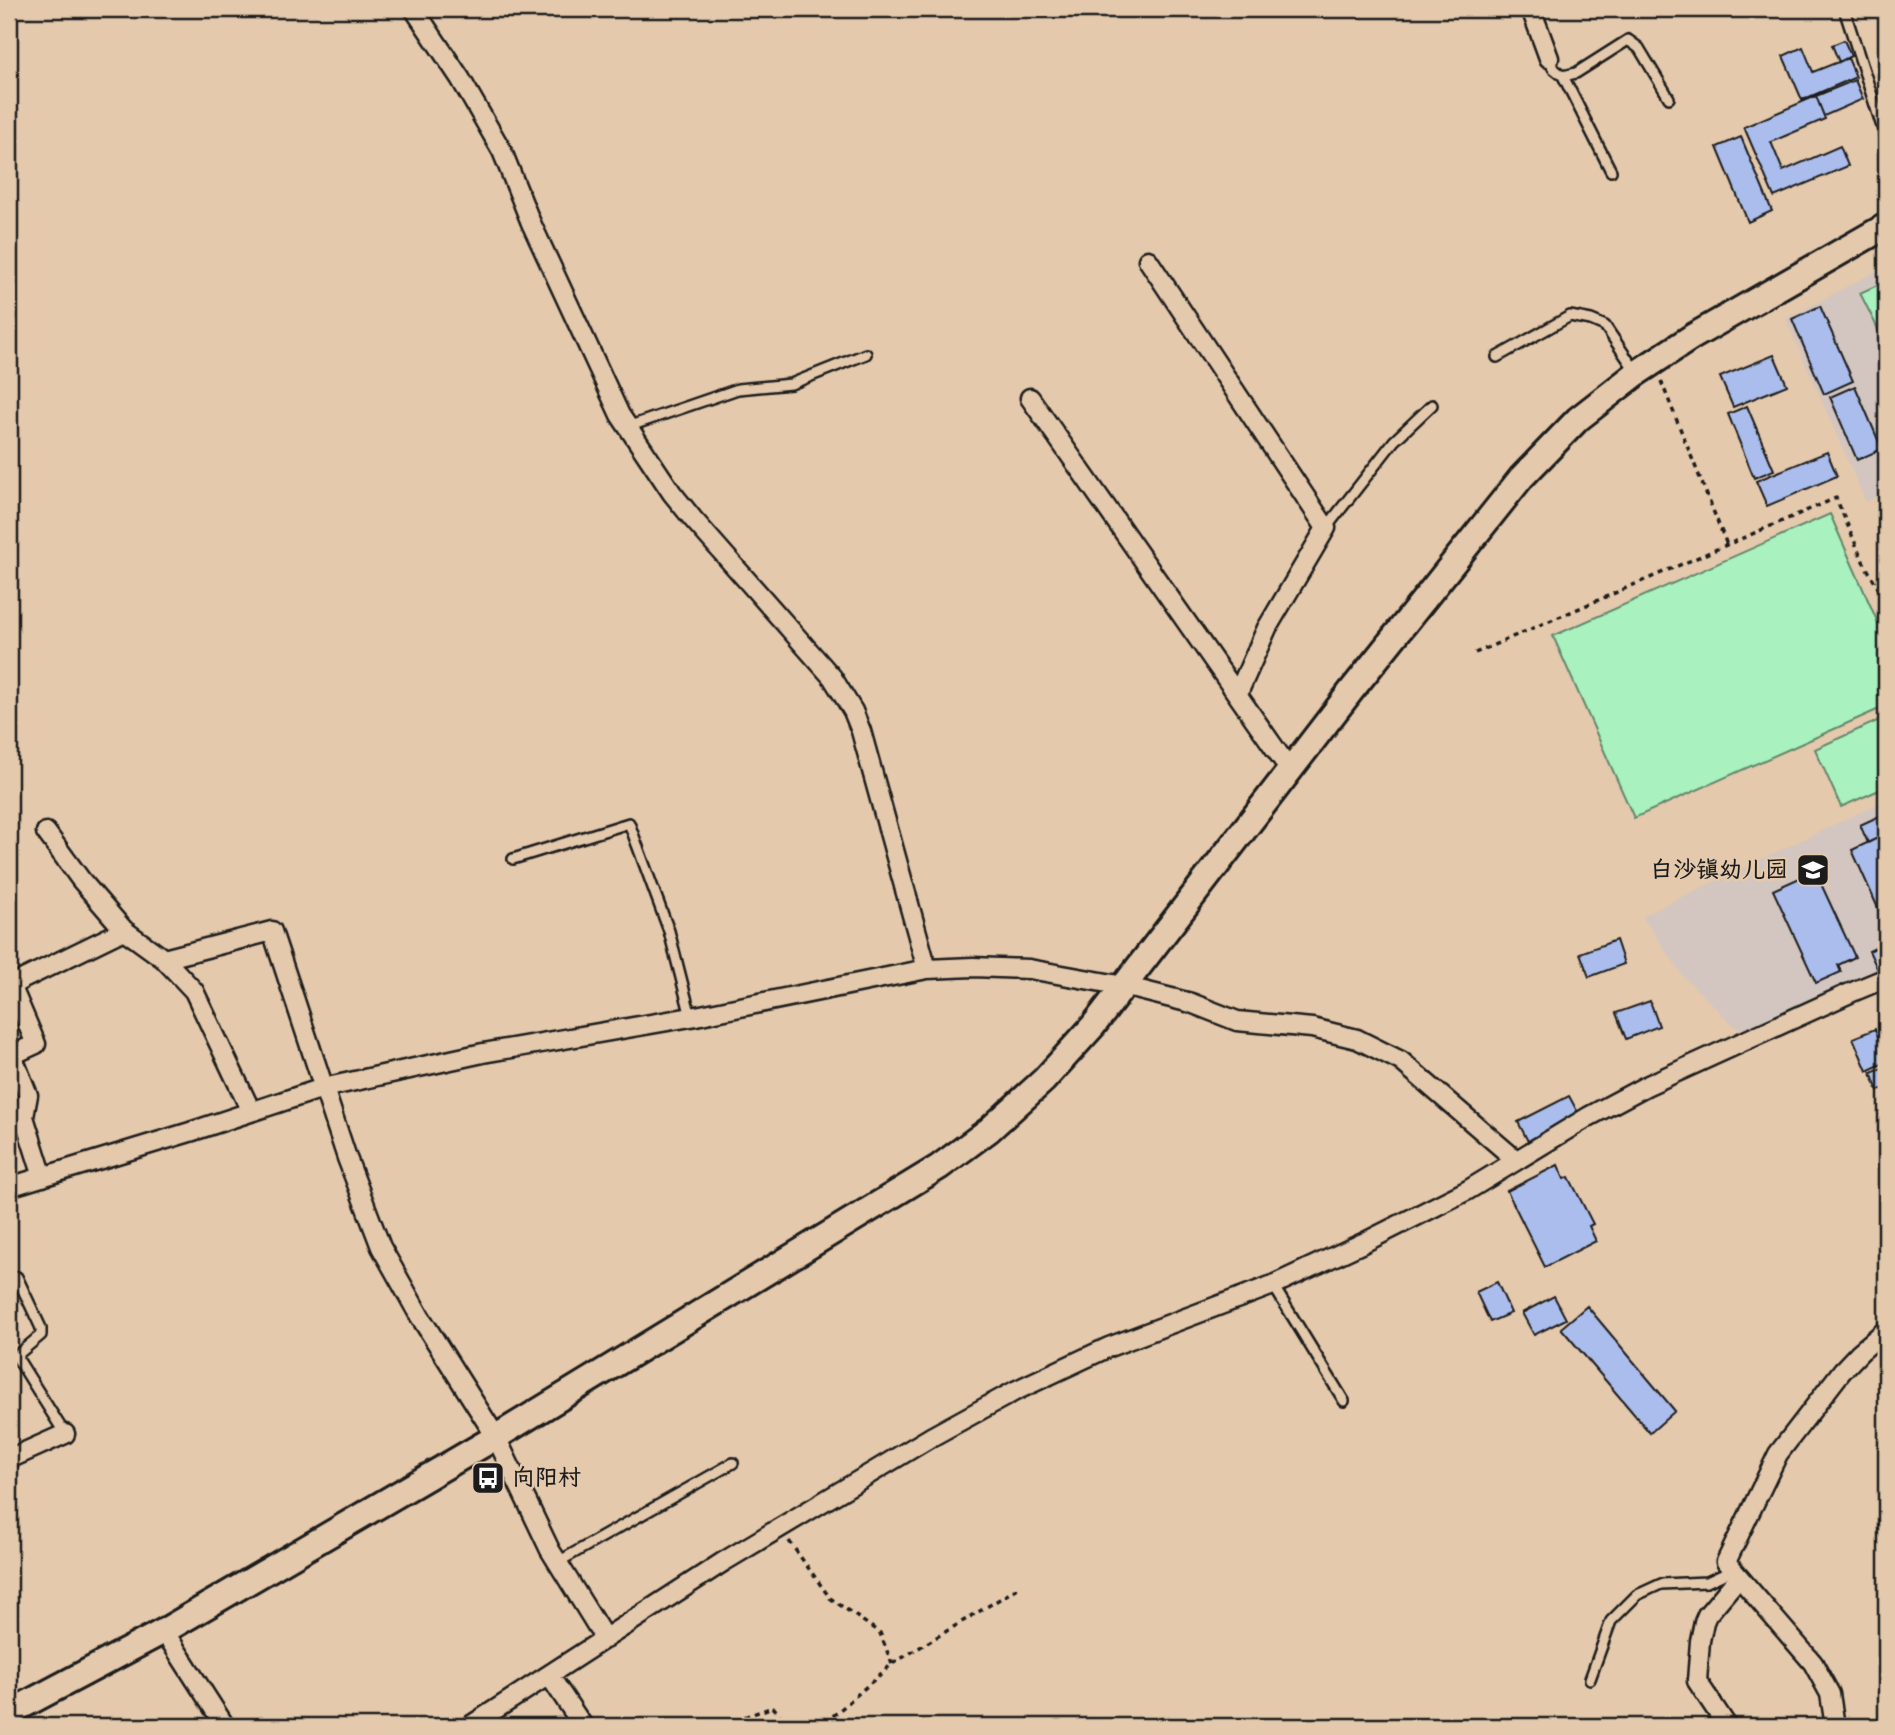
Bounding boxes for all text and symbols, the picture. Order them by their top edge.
school or university icon: 白沙镇幼儿园 [1794,851,1832,889]
place label: 白沙镇幼儿园 [1650,854,1788,886]
bus stop icon: 向阳村 [469,1459,507,1497]
place label: 向阳村 [512,1462,581,1494]

